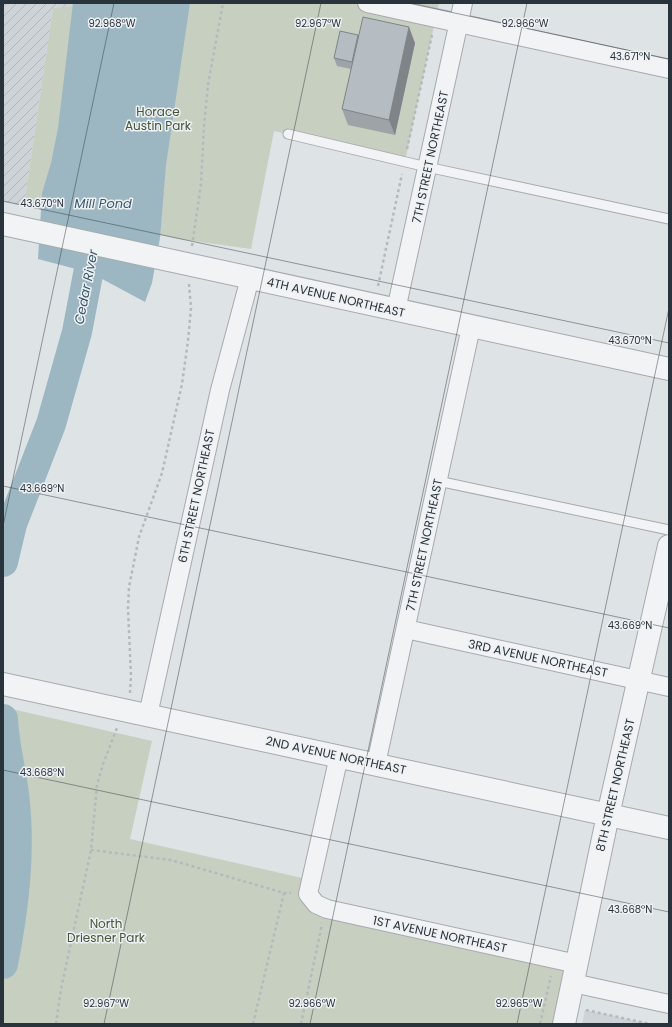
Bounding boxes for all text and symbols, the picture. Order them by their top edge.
text: 92.968°W [89,16,136,31]
text: 92.967°W [295,16,341,31]
text: 92.966°W [501,16,549,31]
text: 43.671°N [610,49,650,64]
street label: 7TH STREET NORTHEAST [408,89,452,225]
park label: Horace Austin Park [125,103,192,134]
water label: Mill Pond [74,194,132,213]
text: 43.670°N [20,196,64,211]
water label: Cedar River [69,247,103,326]
street label: 4TH AVENUE NORTHEAST [265,273,407,321]
text: 43.670°N [608,333,652,348]
street label: 6TH STREET NORTHEAST [174,427,219,564]
street label: 7TH STREET NORTHEAST [402,477,446,613]
text: 43.669°N [20,481,64,496]
text: 43.669°N [608,618,652,633]
street label: 3RD AVENUE NORTHEAST [467,635,610,681]
street label: 8TH STREET NORTHEAST [591,716,639,853]
street label: 2ND AVENUE NORTHEAST [264,732,408,778]
text: 43.668°N [20,765,64,780]
text: 43.668°N [608,902,652,917]
street label: 1ST AVENUE NORTHEAST [371,911,509,957]
park label: North Driesner Park [67,915,146,946]
text: 92.967°W [83,996,129,1011]
text: 92.966°W [288,996,336,1011]
text: 92.965°W [496,996,543,1011]

